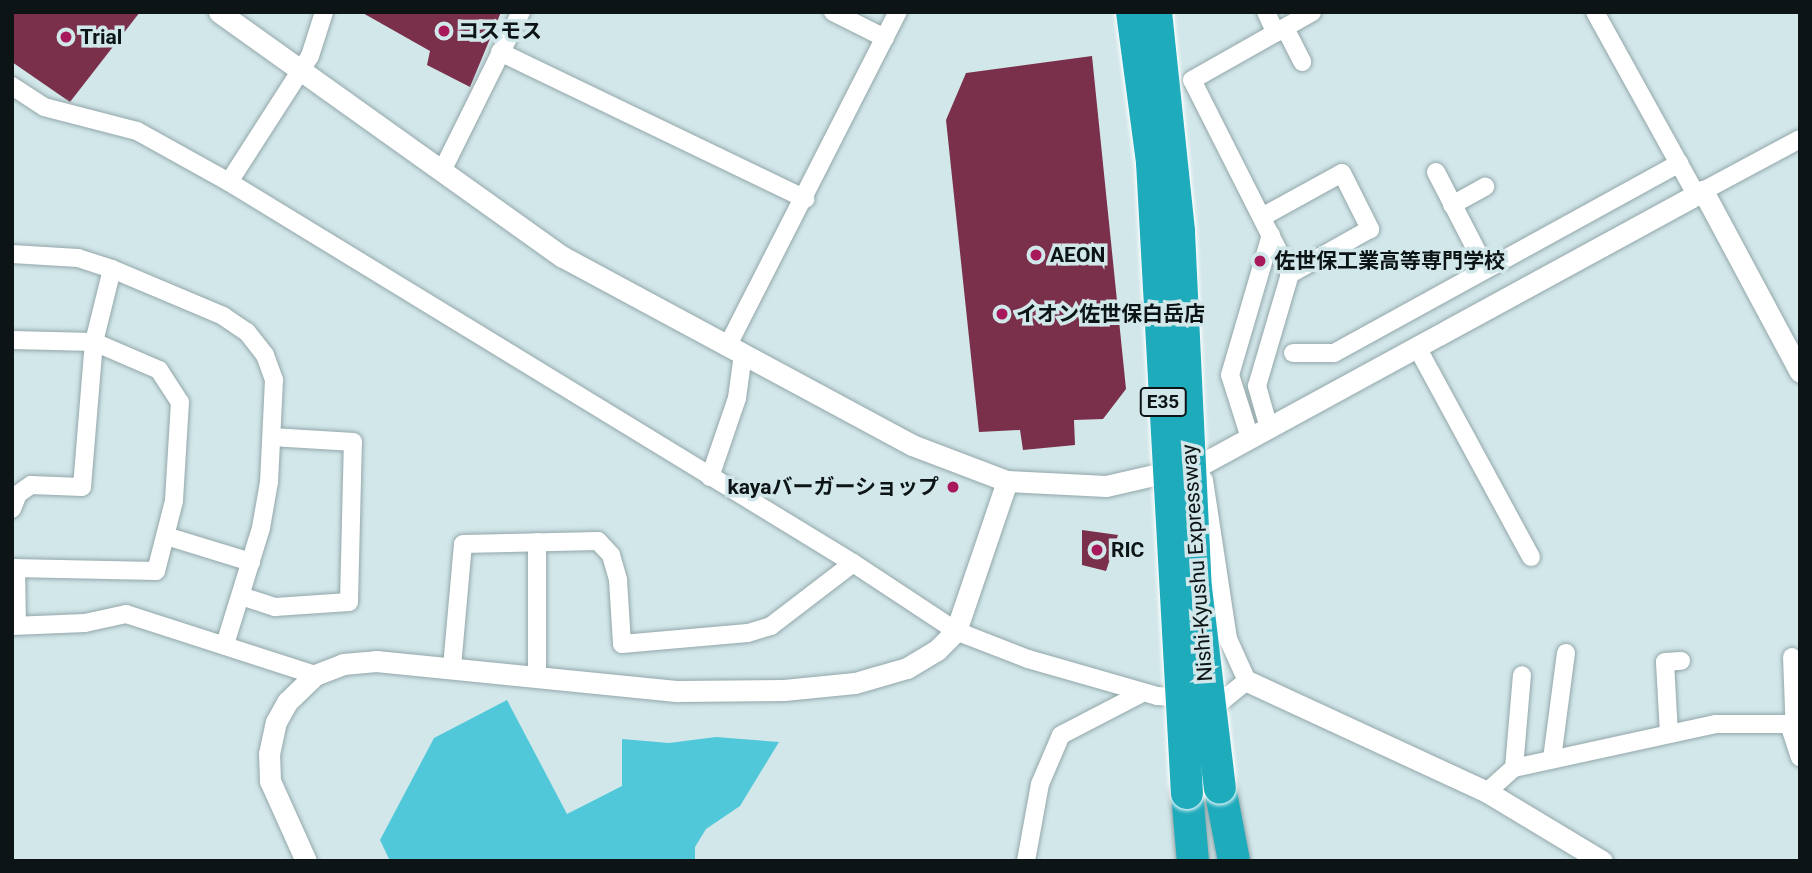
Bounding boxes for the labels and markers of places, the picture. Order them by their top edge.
place label: コスモス [458,18,542,44]
marker: コスモス [436,23,452,39]
place label: Trial [80,24,122,50]
marker: Trial [58,29,74,45]
place label: AEON [1050,242,1105,268]
marker: AEON [1028,247,1044,263]
place label: 佐世保工業高等専門学校 [1274,248,1505,274]
marker: 佐世保工業高等専門学校 [1252,253,1268,269]
place label: イオン佐世保白岳店 [1016,301,1205,327]
marker: イオン佐世保白岳店 [994,306,1010,322]
place label: kayaバーガーショップ [727,474,939,500]
marker: kayaバーガーショップ [945,479,961,495]
place label: RIC [1111,537,1144,563]
marker: RIC [1089,542,1105,558]

